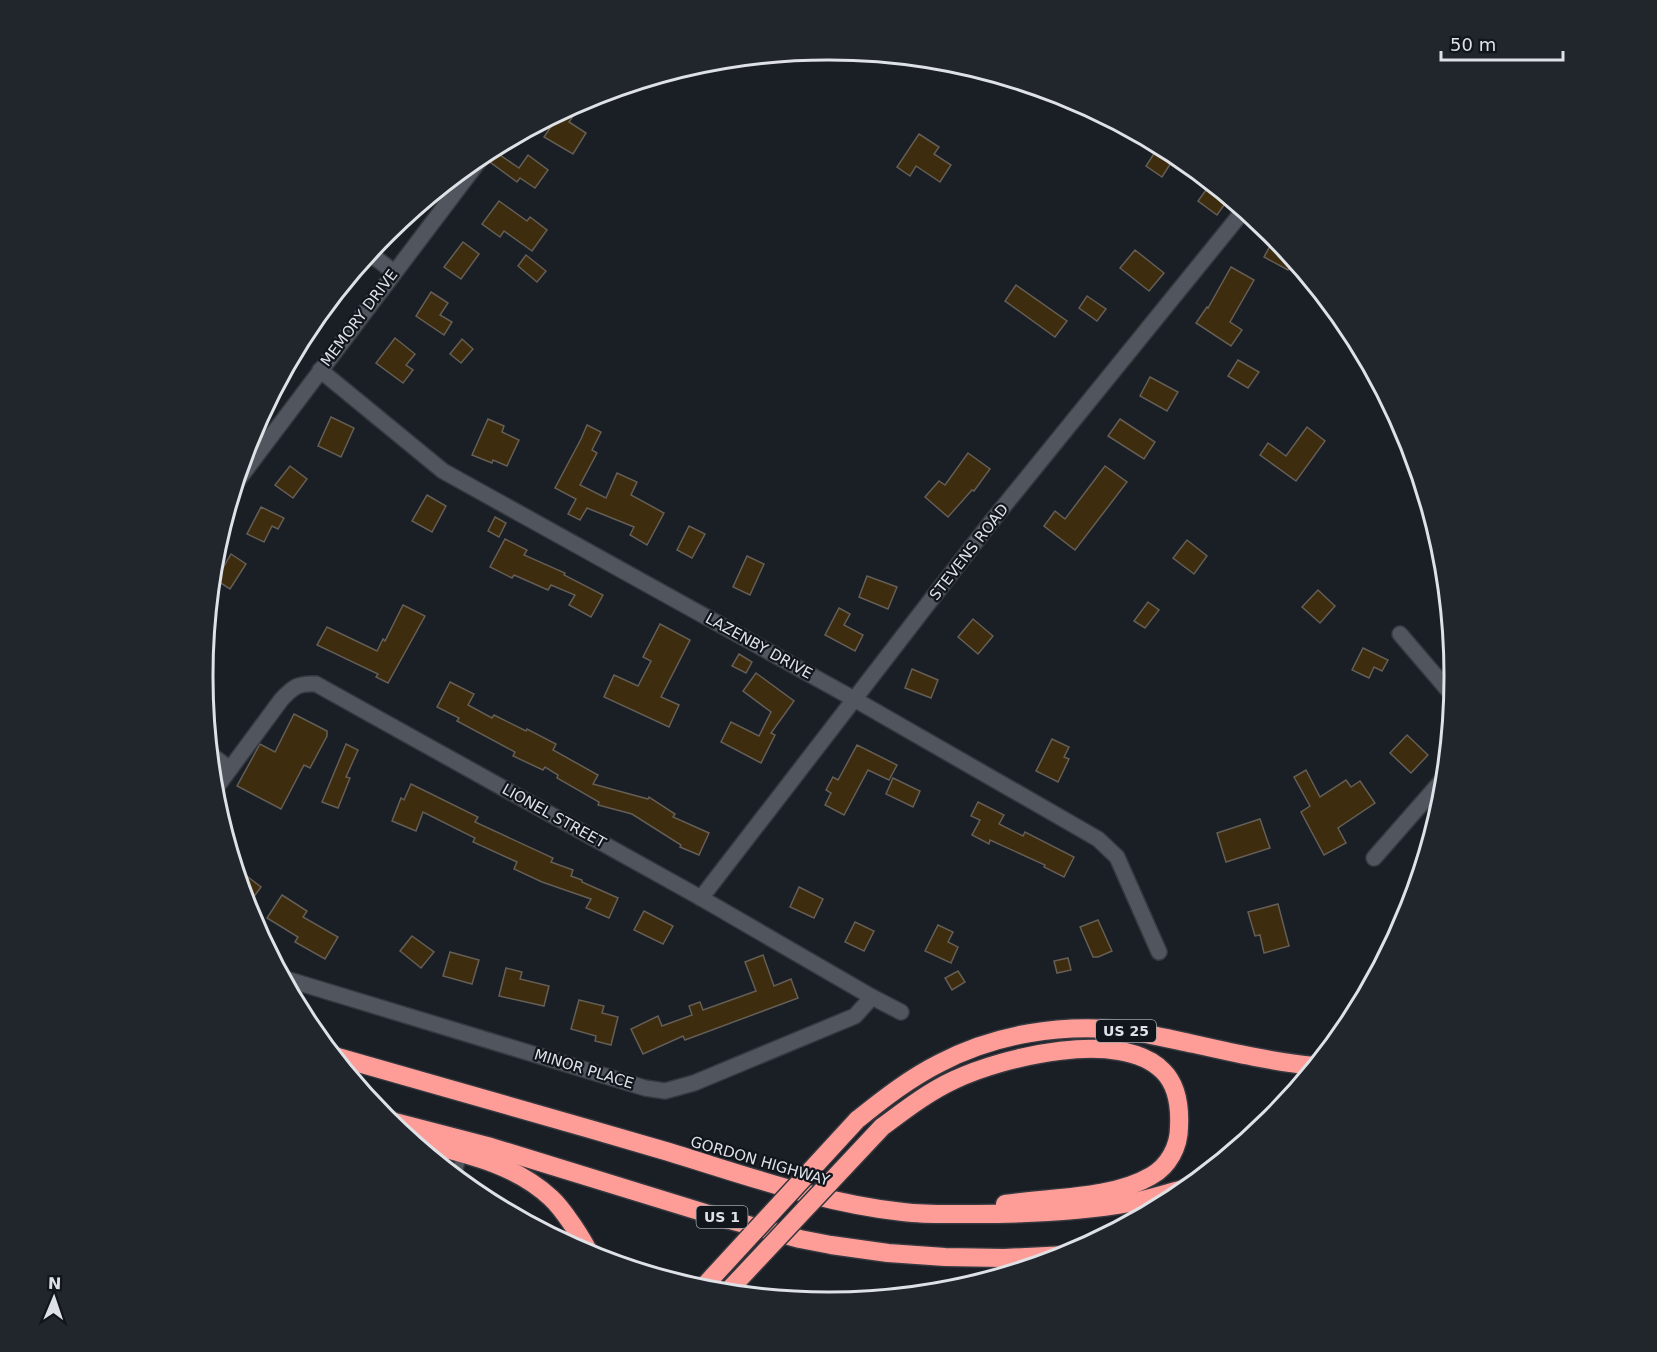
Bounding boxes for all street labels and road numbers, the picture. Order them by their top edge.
street label: MEMORY DRIVE [317,266,401,370]
street label: STEVENS ROAD [926,500,1012,604]
street label: LAZENBY DRIVE [702,609,816,683]
street label: LIONEL STREET [499,780,610,852]
road number: US 25 [1096,1020,1156,1042]
street label: MINOR PLACE [532,1045,636,1093]
street label: GORDON HIGHWAY [688,1132,833,1190]
road number: US 1 [696,1206,748,1228]

